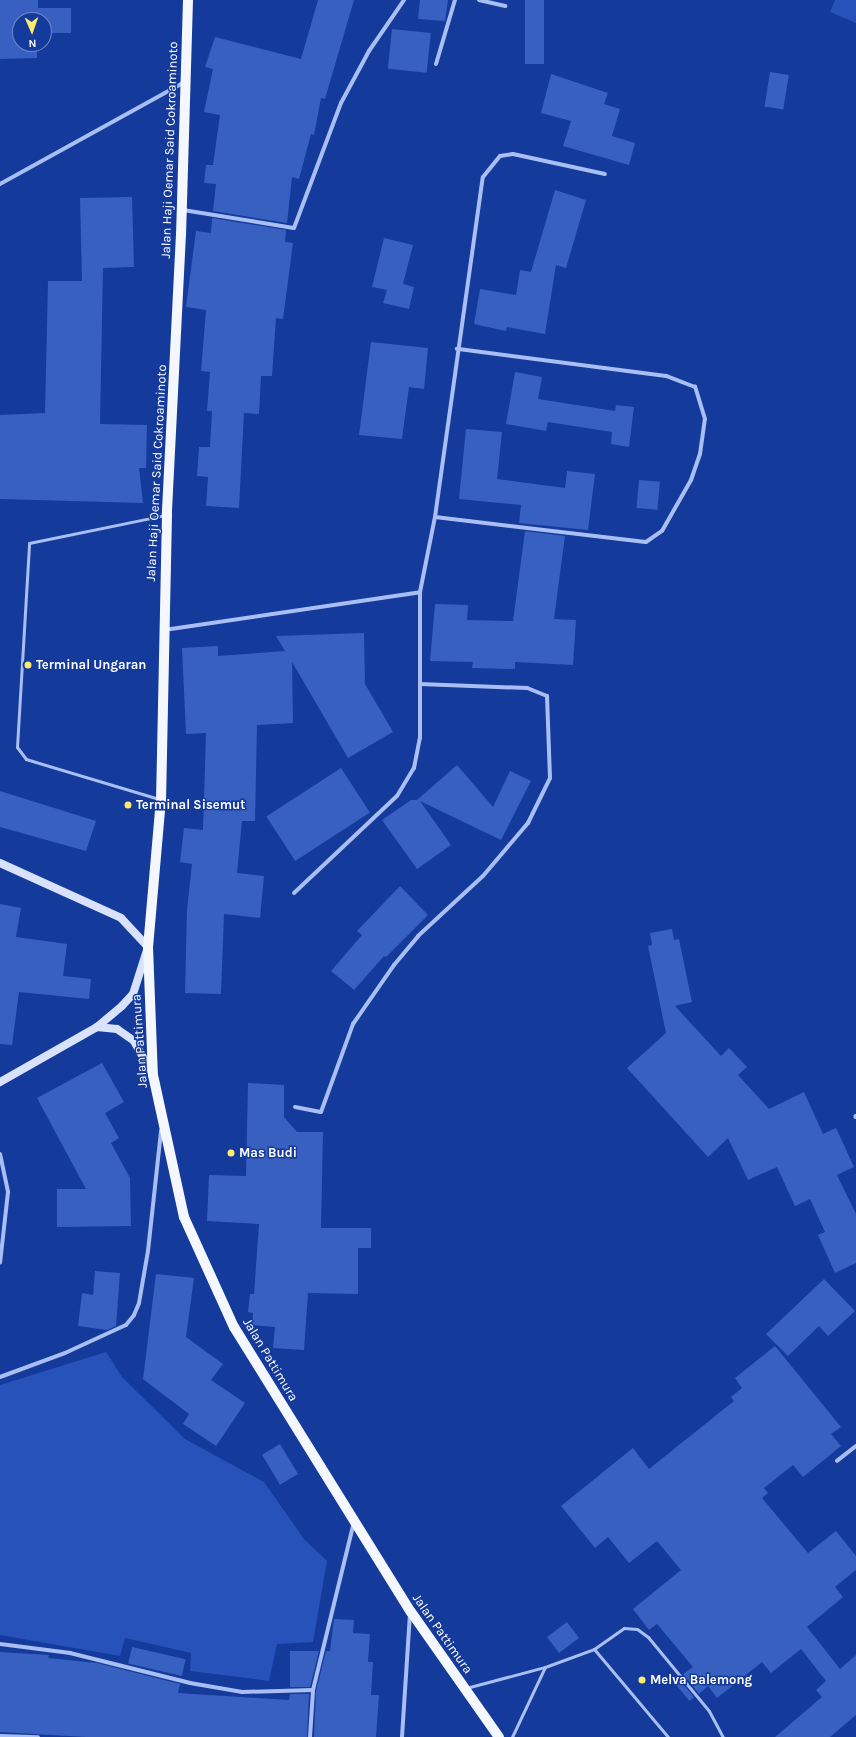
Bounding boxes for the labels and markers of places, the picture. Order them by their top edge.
place label: Terminal Ungaran [36,657,146,673]
marker: Terminal Ungaran [23,660,33,670]
place label: Terminal Sisemut [136,797,245,813]
marker: Terminal Sisemut [123,800,133,810]
place label: Mas Budi [239,1145,297,1161]
marker: Mas Budi [226,1148,236,1158]
place label: Melva Balemong [650,1672,752,1688]
marker: Melva Balemong [637,1675,647,1685]

